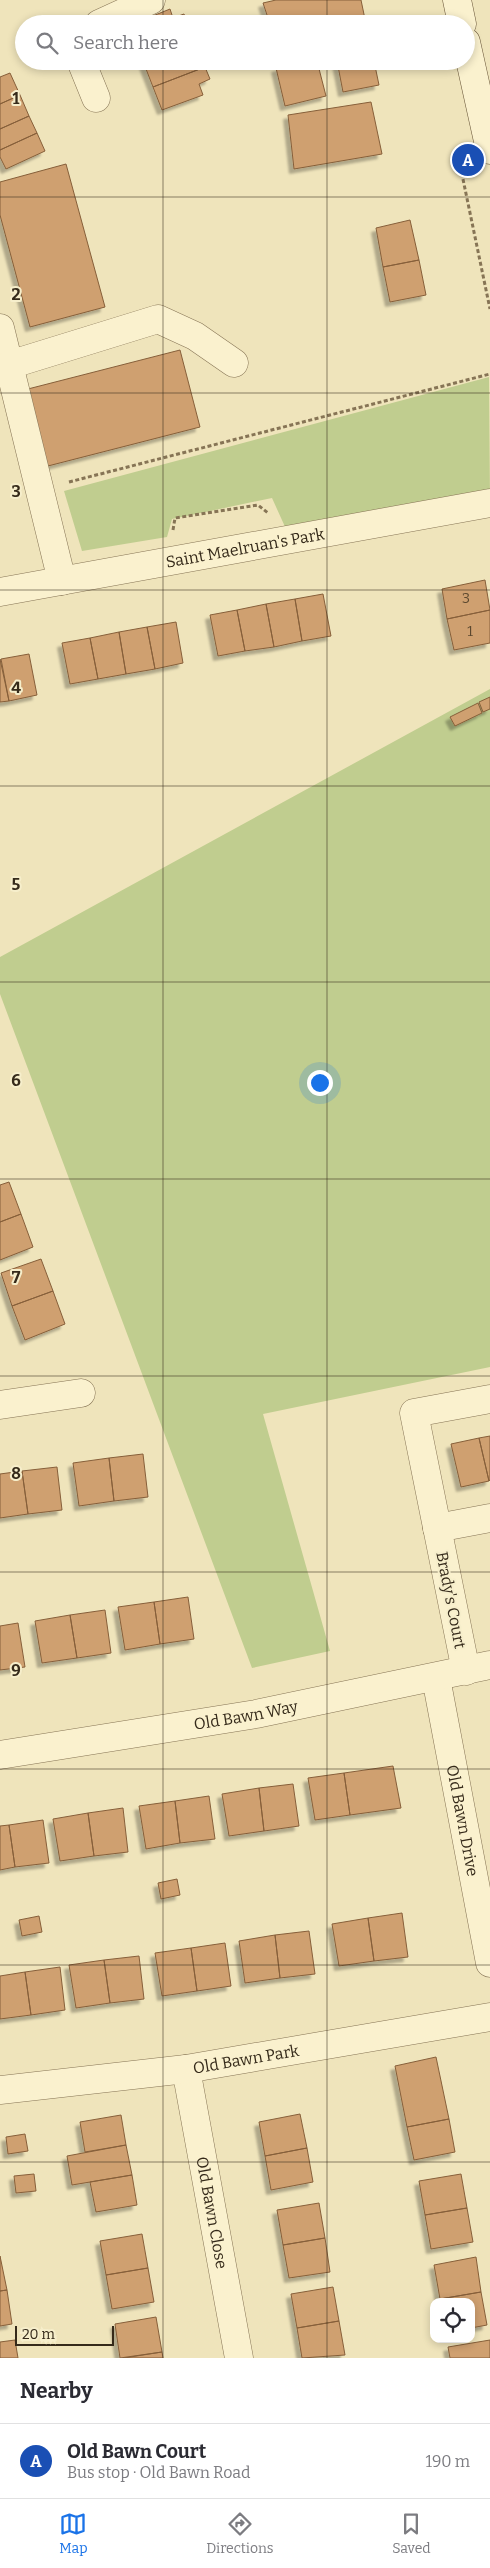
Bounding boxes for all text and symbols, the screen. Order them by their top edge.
search box [15,15,475,70]
icon: search [33,29,61,57]
text: Search here [73,31,178,54]
text: 1 [13,89,20,108]
pin: A [452,141,484,179]
text: 2 [11,285,21,304]
text: 3 [11,482,21,501]
street label: Saint Maelruan's Park [164,524,326,571]
house number: 3 [462,590,470,607]
house number: 1 [467,623,473,640]
text: 4 [11,678,21,697]
text: 5 [12,875,21,894]
your location [307,1070,333,1096]
text: 6 [11,1071,21,1090]
text: 7 [12,1268,21,1287]
text: 8 [11,1464,21,1483]
street label: Brady's Court [432,1550,470,1650]
text: 9 [11,1661,21,1680]
street label: Old Bawn Way [192,1696,300,1733]
street label: Old Bawn Drive [443,1763,483,1878]
street label: Old Bawn Park [191,2040,300,2077]
street label: Old Bawn Close [193,2155,232,2270]
map controls [430,2298,475,2343]
button: locate [430,2298,475,2343]
scale bar [15,2323,114,2346]
text: 20 m [22,2326,55,2343]
text: Nearby [20,2378,93,2404]
text: Old Bawn Court [67,2440,206,2463]
text: A [30,2452,42,2471]
text: 190 m [425,2452,470,2471]
text: Bus stop · Old Bawn Road [67,2463,251,2482]
tab: Map [59,2510,88,2557]
tab: Directions [206,2510,274,2557]
tab: Saved [392,2510,431,2557]

